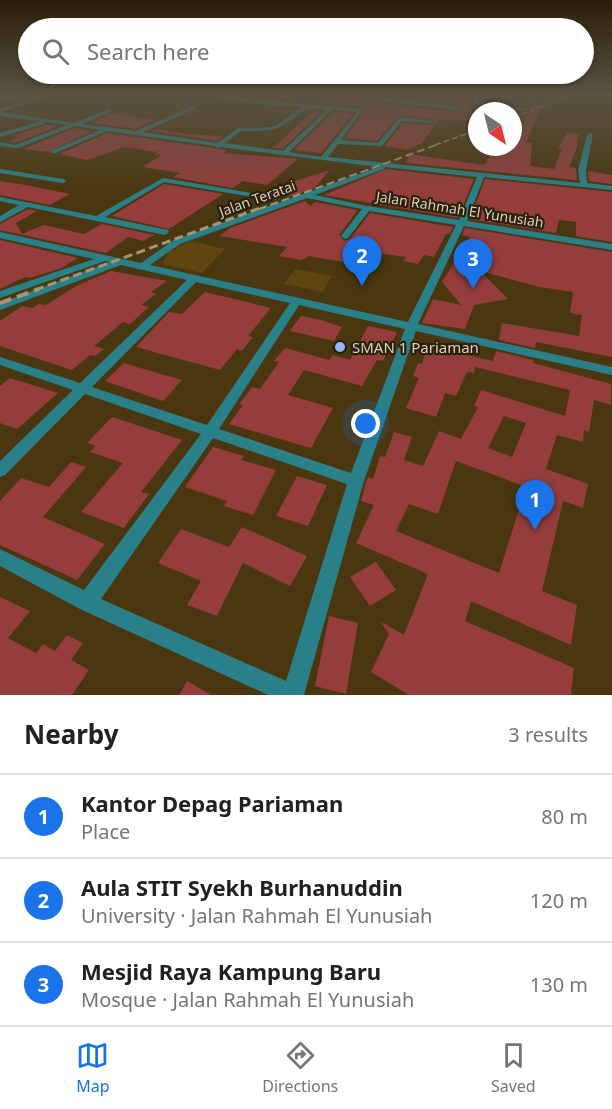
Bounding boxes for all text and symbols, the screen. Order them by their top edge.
search box [18,18,594,84]
icon: search [39,35,72,68]
text: Search here [87,36,209,66]
north arrow [468,102,522,156]
street label: Jalan Teratai [214,175,298,221]
street label: Jalan Rahmah El Yunusiah [373,186,545,232]
pin: 2 [342,236,382,286]
pin: 3 [454,240,492,289]
place label: SMAN 1 Pariaman [352,337,479,357]
marker: SMAN 1 Pariaman [333,340,347,354]
your location [351,409,380,438]
pin: 1 [516,480,554,530]
text: Nearby [24,716,119,752]
text: 3 results [508,721,588,748]
text: Kantor Depag Pariaman [81,788,343,818]
text: 1 [38,803,49,830]
text: 80 m [541,803,588,830]
text: Place [81,818,130,845]
text: Aula STIT Syekh Burhanuddin [81,872,403,902]
text: 2 [38,887,49,914]
text: 120 m [530,887,588,914]
text: University · Jalan Rahmah El Yunusiah [81,902,432,929]
text: Mesjid Raya Kampung Baru [81,956,381,986]
text: 3 [38,971,49,998]
text: 130 m [530,971,588,998]
text: Mosque · Jalan Rahmah El Yunusiah [81,986,414,1013]
tab: Map [76,1039,110,1097]
tab: Directions [262,1039,338,1097]
tab: Saved [491,1039,536,1097]

